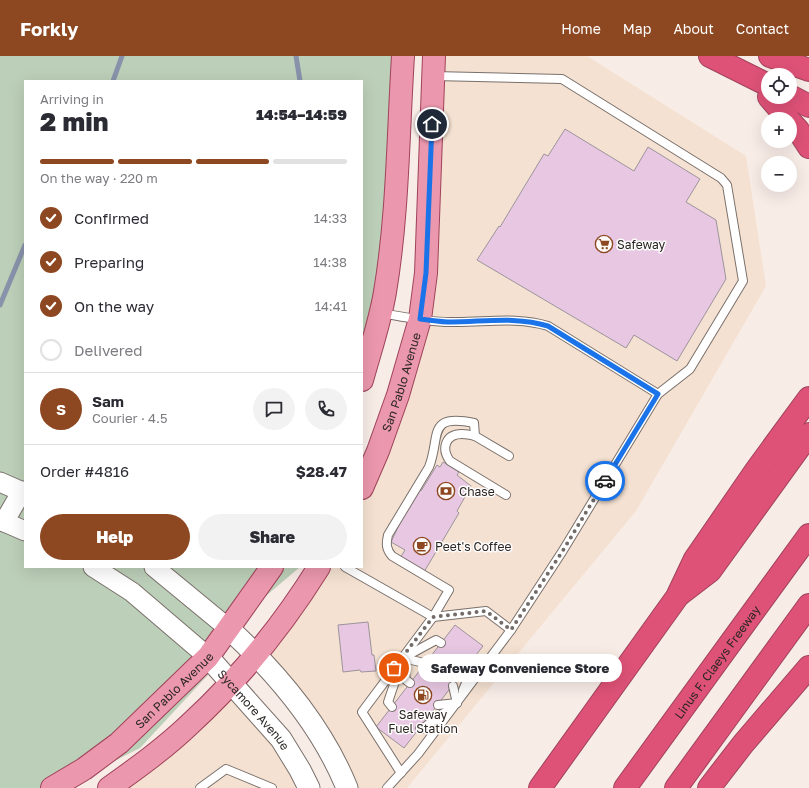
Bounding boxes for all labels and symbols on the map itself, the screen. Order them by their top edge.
pin [415,107,449,141]
supermarket icon: Safeway [594,234,614,254]
place label: Safeway [617,237,666,252]
street label: San Pablo Avenue [378,331,423,434]
courier [585,461,625,501]
bank icon: Chase [436,481,456,501]
place label: Chase [459,484,495,499]
cafe icon: Peet's Coffee [412,536,432,556]
place label: Peet's Coffee [435,539,512,554]
street label: Linus F. Claeys Freeway [671,602,763,721]
street label: San Pablo Avenue [131,649,216,731]
pin [377,651,411,685]
callout: Safeway Convenience Store [418,654,622,682]
street label: Sycamore Avenue [215,666,293,753]
fuel station icon: Safeway Fuel Station [413,685,433,705]
place label: Safeway Fuel Station [388,707,458,736]

